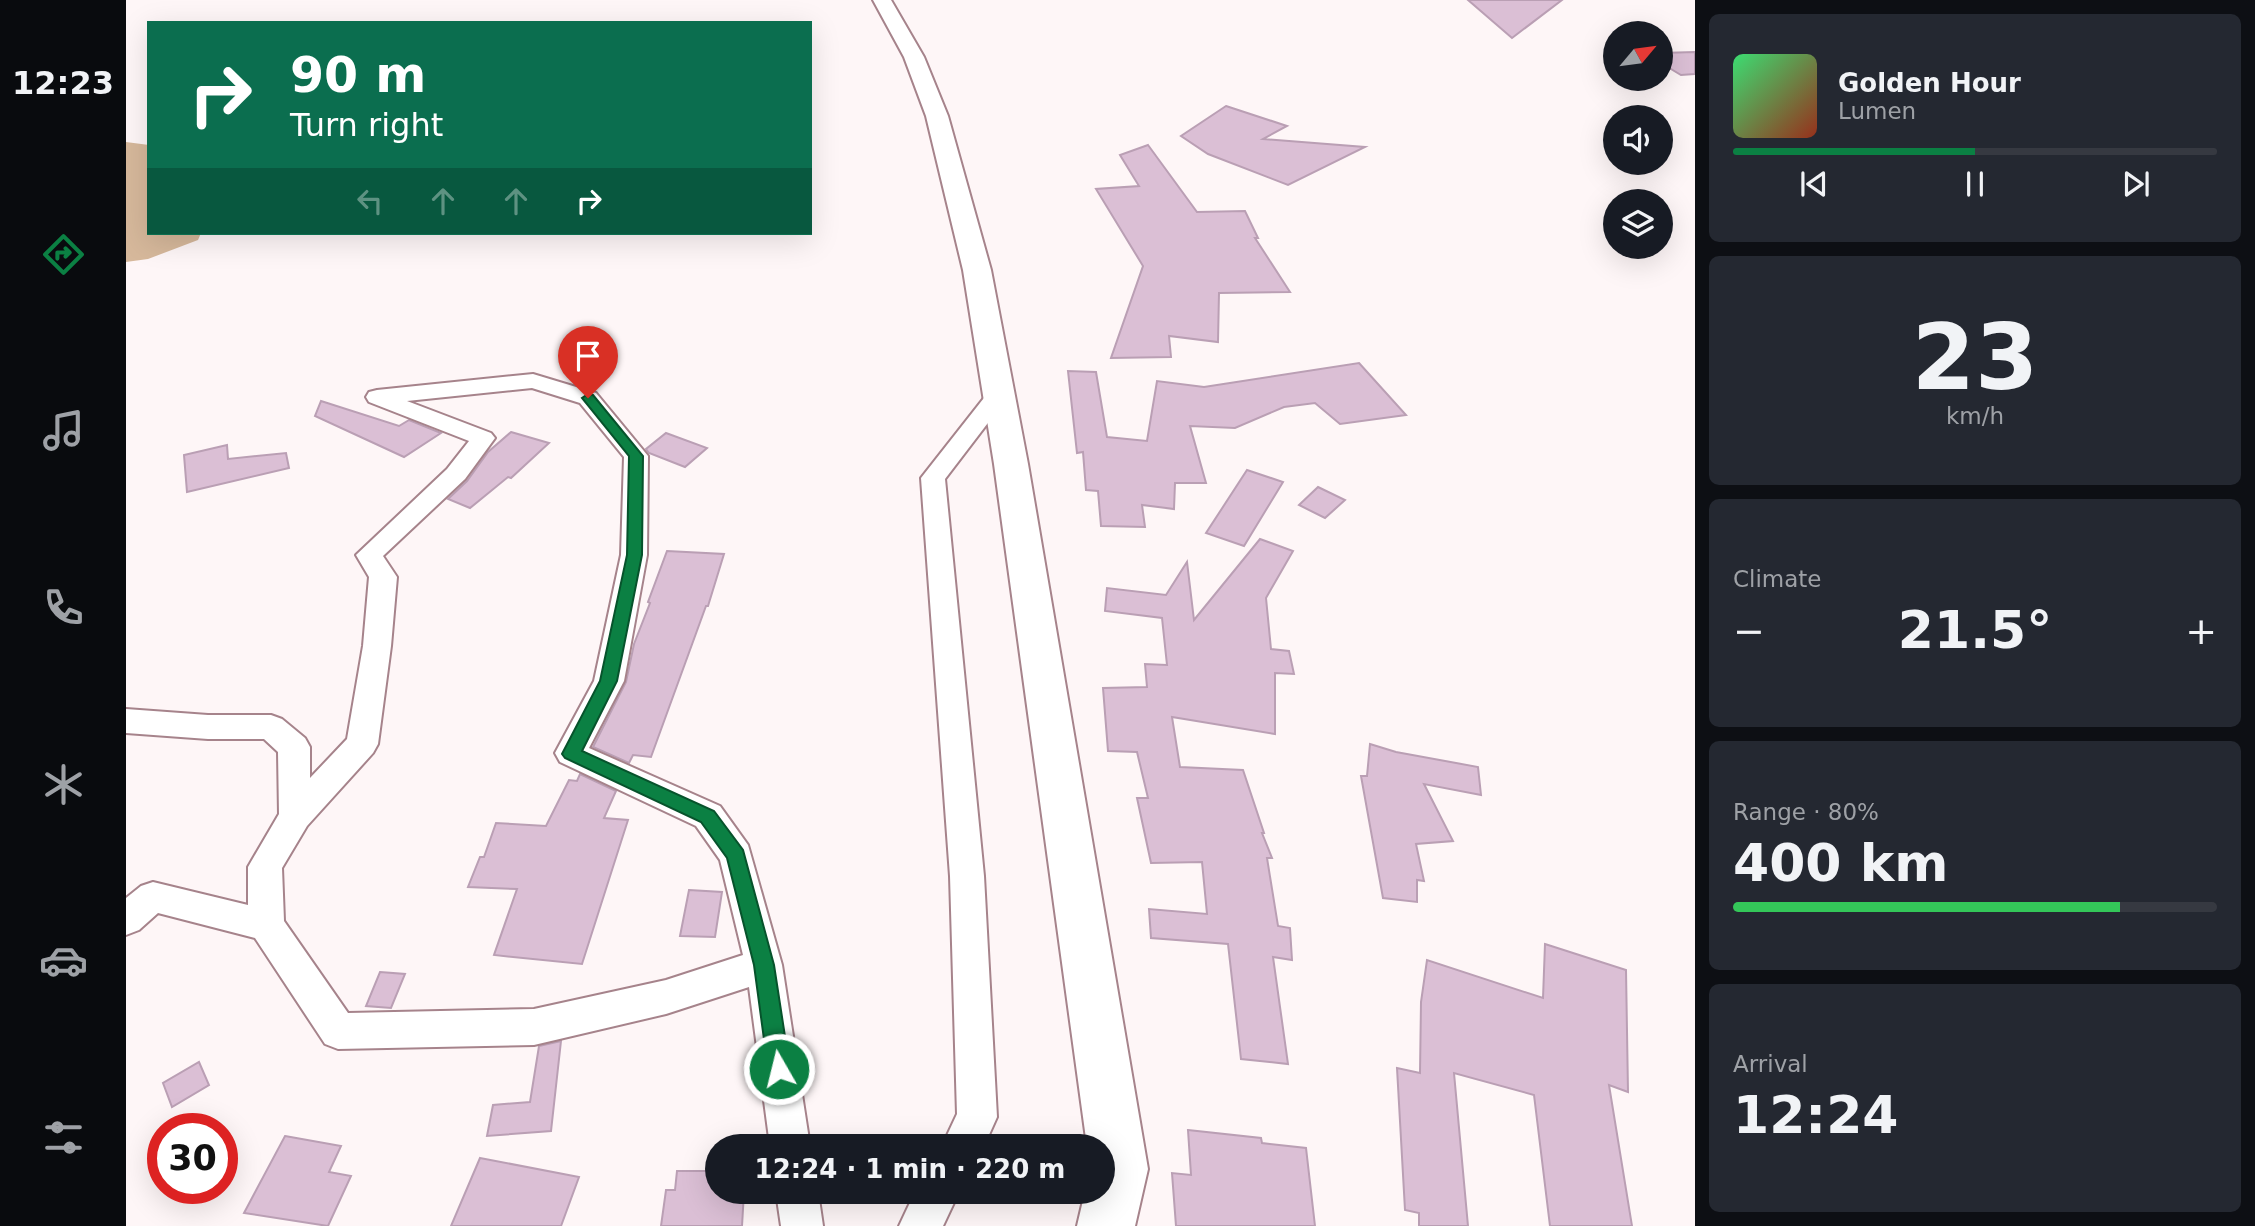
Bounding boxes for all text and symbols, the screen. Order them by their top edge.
north arrow [1603,21,1673,91]
map controls [1603,21,1673,259]
text: 90 m [290,47,426,104]
icon: right [175,49,266,140]
text: 12:23 [12,64,114,102]
text: Golden Hour [1838,68,2021,98]
text: Lumen [1838,98,1916,124]
button: sound [1603,105,1673,175]
text: Turn right [290,106,443,144]
icon: previous [1795,165,1833,203]
icon: pause [1956,165,1994,203]
icon: next [2117,165,2155,203]
icon: left [351,182,389,220]
icon: ahead [424,182,462,220]
icon: ahead [497,182,535,220]
icon: right [570,182,608,220]
button: layers [1603,189,1673,259]
icon: directions [39,230,88,279]
text: 23 [1912,305,2038,410]
pin [558,326,618,398]
icon: arrive [569,337,607,375]
text: km/h [1946,403,2004,429]
icon: music [39,406,88,455]
text: Climate [1733,566,1822,592]
icon: phone [39,583,88,632]
text: 21.5° [1898,600,2052,660]
text: − [1733,609,1765,653]
text: + [2185,609,2217,653]
icon: climate [39,760,88,809]
text: Range · 80% [1733,799,1879,825]
text: 400 km [1733,833,1948,893]
icon: car [39,936,88,985]
position arrow [742,1032,816,1106]
text: Arrival [1733,1051,1808,1077]
text: 12:24 [1733,1085,1899,1145]
icon: filters [39,1113,88,1162]
speed limit sign: 30 [147,1113,238,1204]
text: 12:24 · 1 min · 220 m [755,1154,1065,1184]

